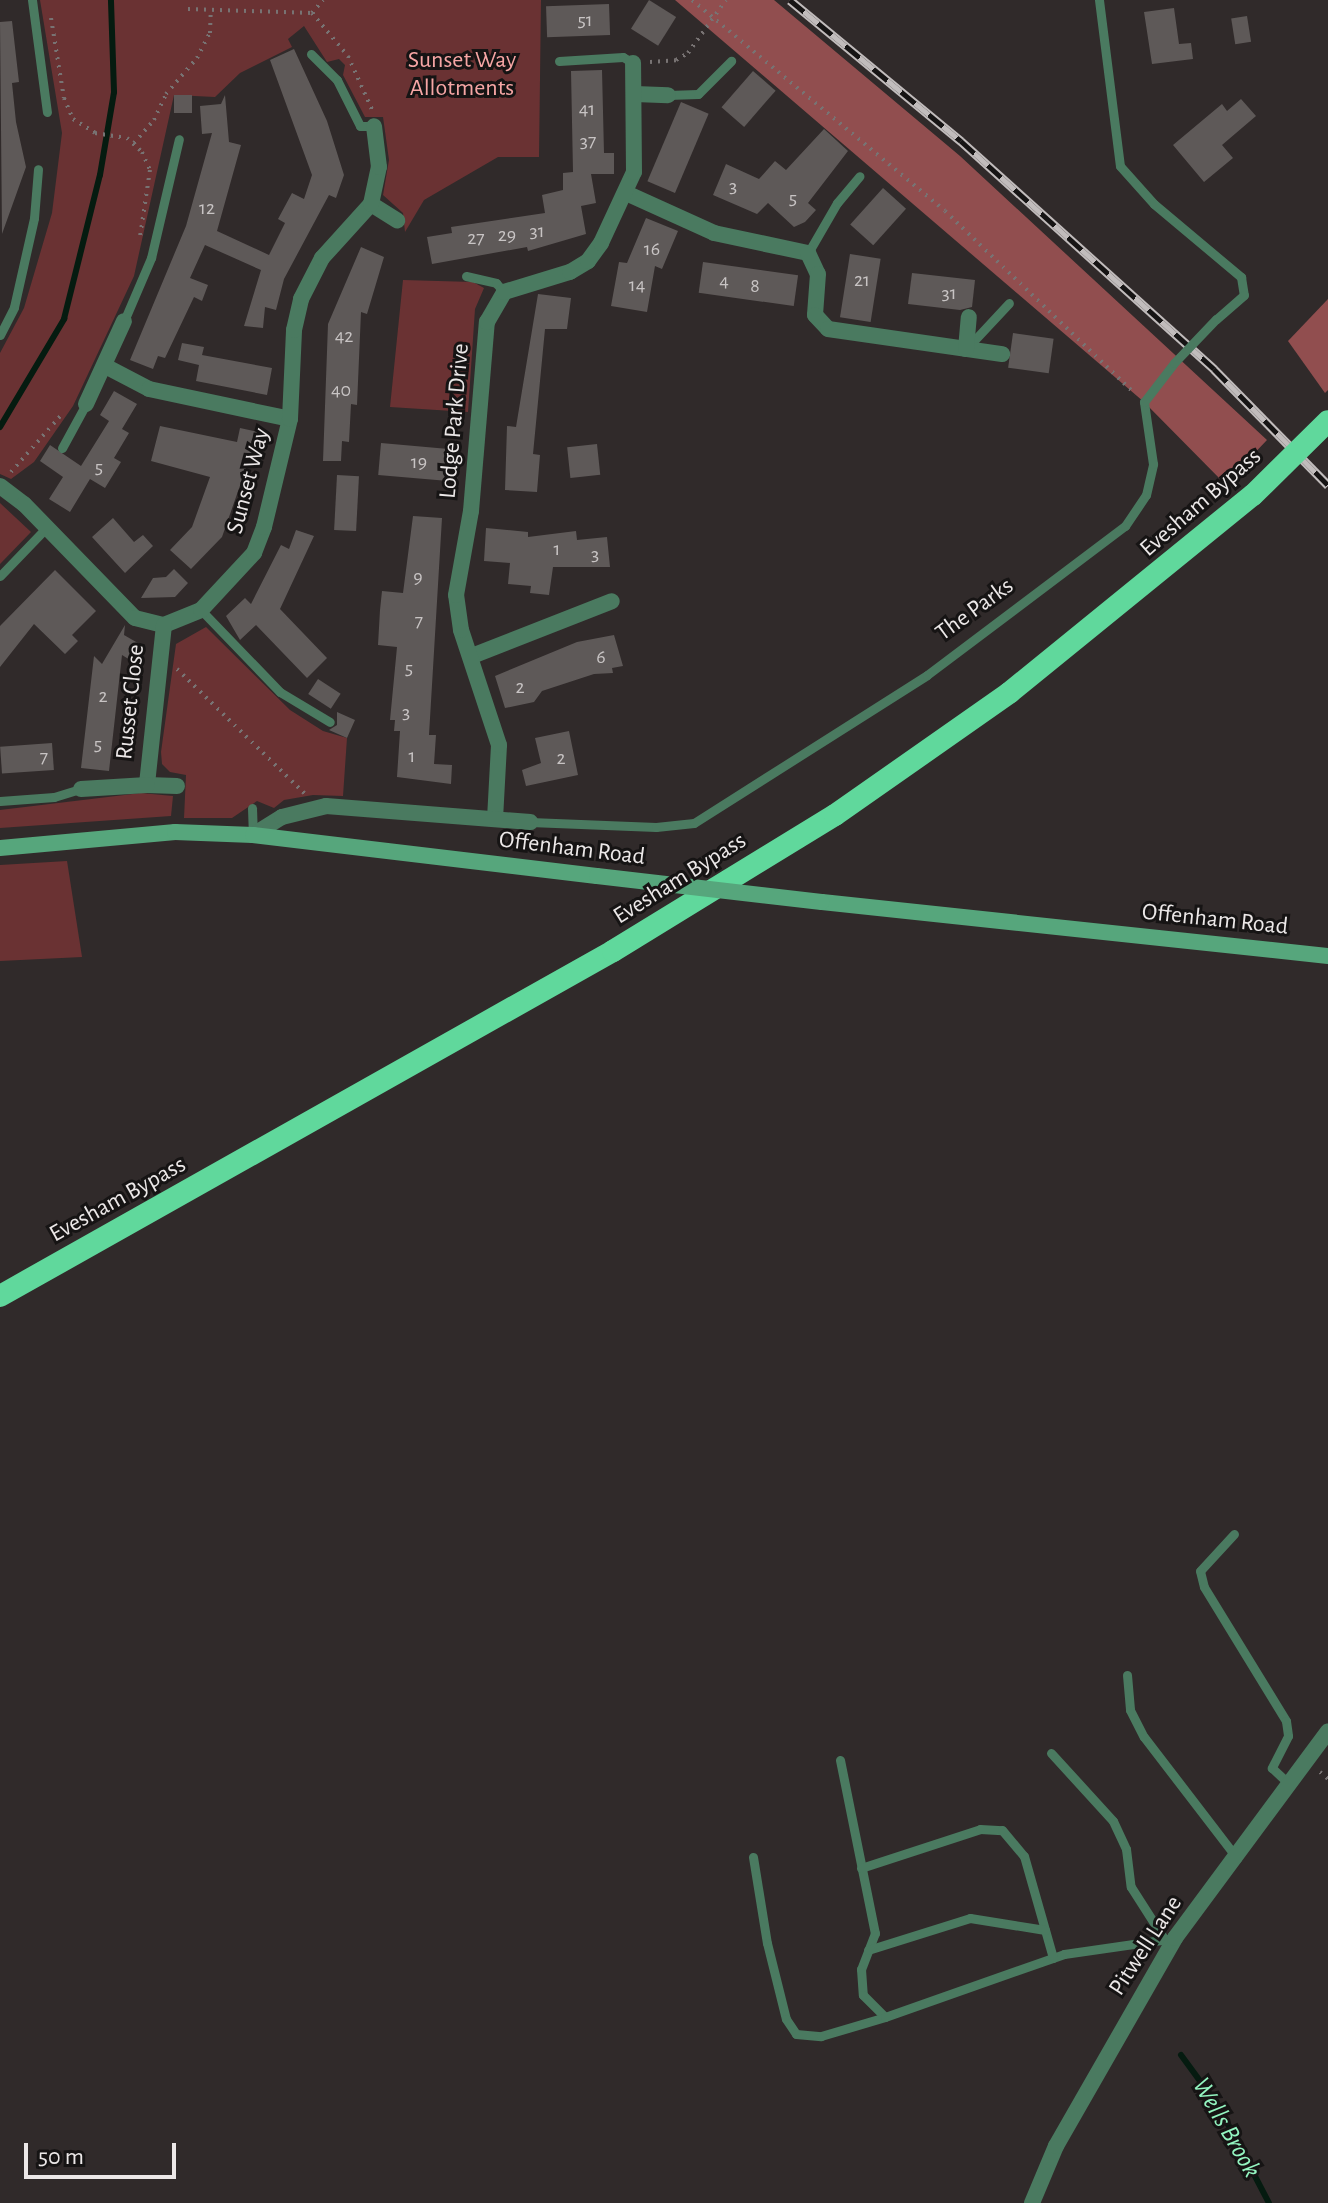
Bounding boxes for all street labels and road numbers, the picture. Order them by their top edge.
street label: Lodge Park Drive [434,342,476,500]
street label: Sunset Way [221,425,277,537]
street label: Evesham Bypass [1134,443,1268,563]
street label: The Parks [930,572,1020,648]
street label: Russet Close [111,643,151,761]
street label: Offenham Road [497,826,647,872]
street label: Evesham Bypass [608,827,752,931]
street label: Offenham Road [1140,898,1290,942]
street label: Evesham Bypass [45,1151,191,1249]
street label: Pitwell Lane [1103,1891,1189,2001]

